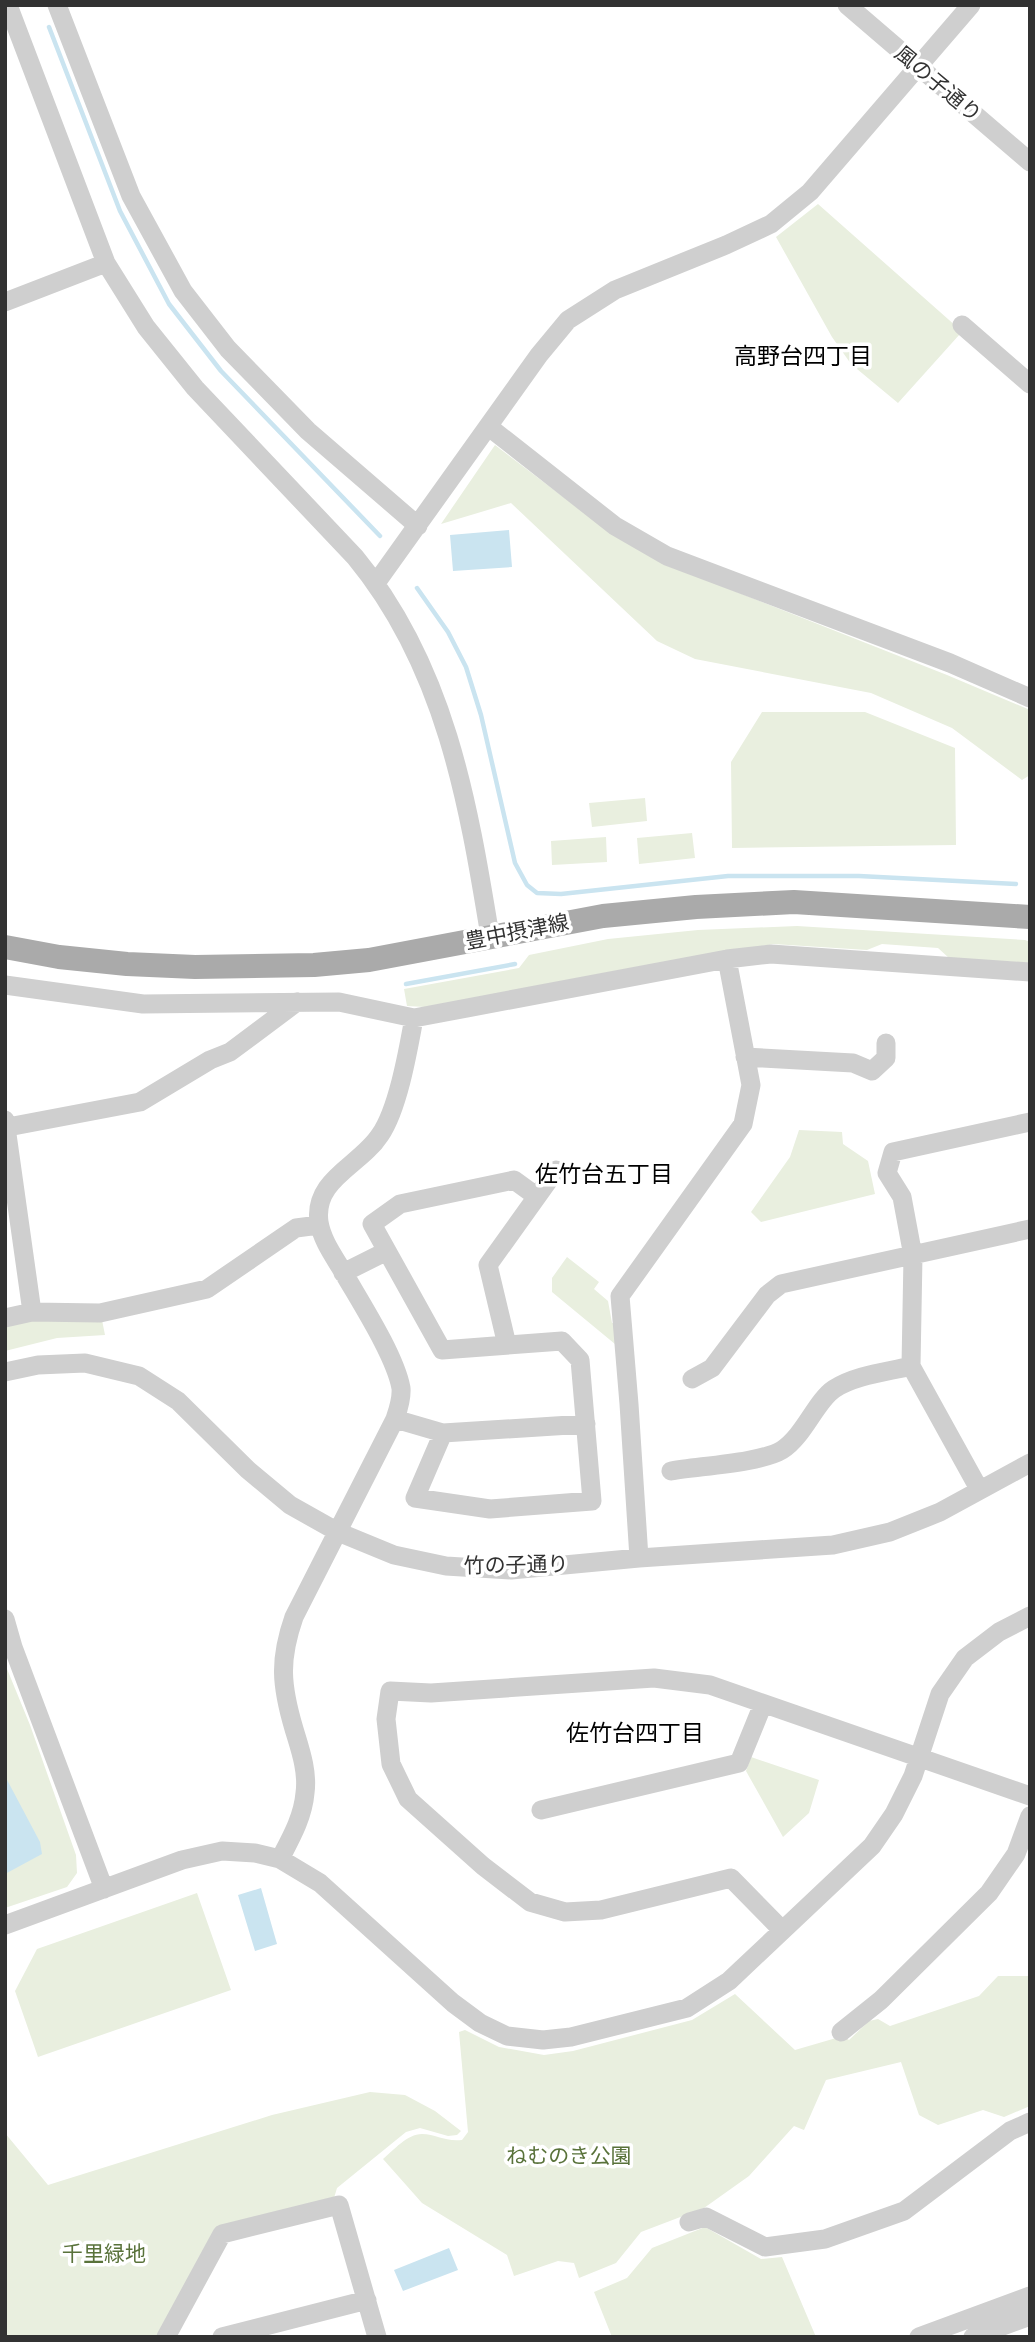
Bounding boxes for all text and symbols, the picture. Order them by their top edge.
street label: 風の子通り [891,41,986,126]
district label: 高野台四丁目 [734,343,872,369]
street label: 豊中摂津線 [463,910,571,953]
district label: 佐竹台五丁目 [535,1161,673,1187]
street label: 竹の子通り [463,1552,569,1577]
district label: 佐竹台四丁目 [566,1720,704,1746]
park label: ねむのき公園 [506,2144,632,2167]
park label: 千里緑地 [62,2242,146,2265]

